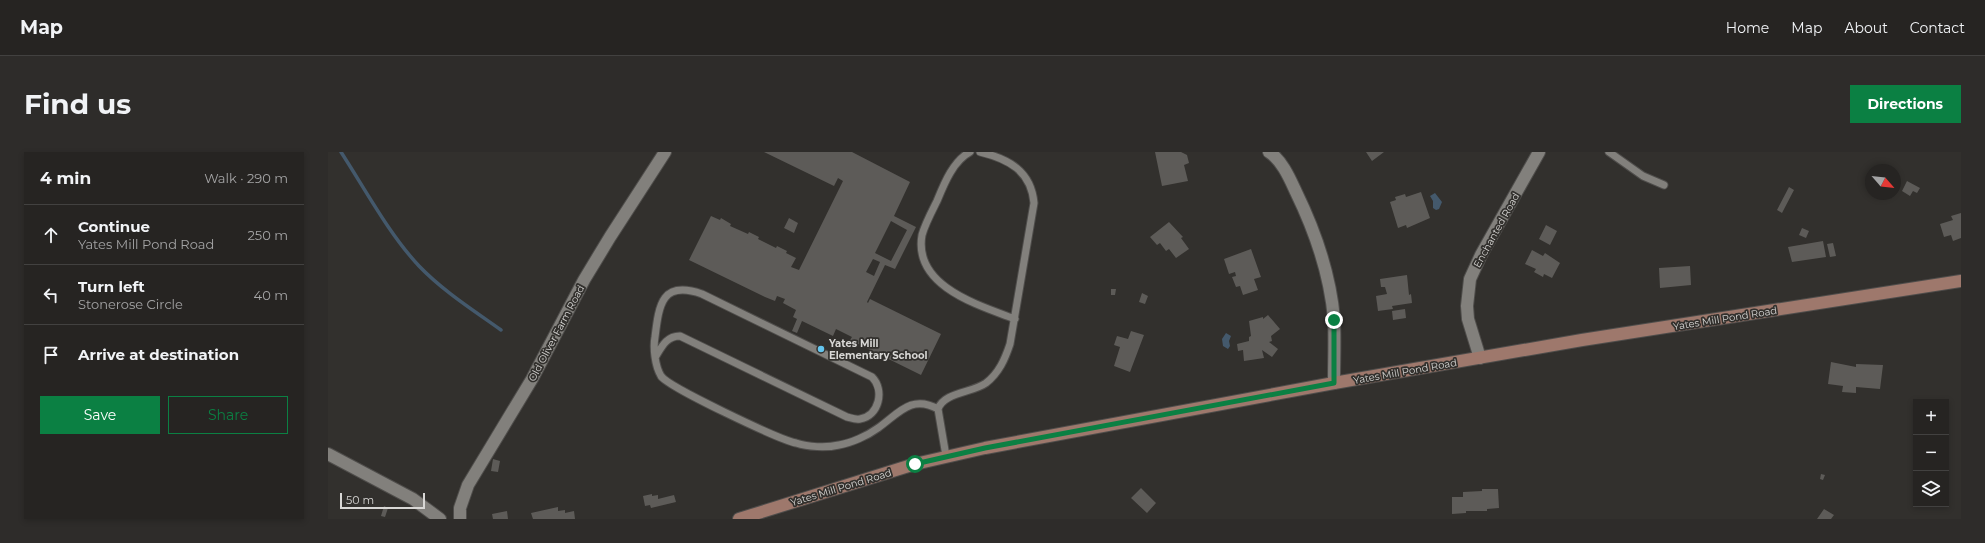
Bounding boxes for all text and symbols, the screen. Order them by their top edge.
text: Map [20,16,63,39]
text: Home [1726,19,1769,37]
text: Map [1791,19,1822,37]
text: About [1844,19,1888,37]
text: Contact [1910,19,1965,37]
button: Directions [1850,85,1961,123]
text: Find us [24,87,131,121]
north arrow [1865,164,1901,200]
text: 4 min [40,168,91,188]
text: Walk · 290 m [204,170,288,186]
street label: Enchanted Road [1470,190,1522,270]
text: Continue [78,217,150,236]
icon: ahead [40,224,62,246]
text: 250 m [247,227,288,243]
text: Yates Mill Pond Road [78,236,214,252]
text: Turn left [78,277,145,296]
street label: Old Oliver Farm Road [525,283,587,384]
icon: left [40,284,62,306]
text: 40 m [254,287,288,303]
text: Stonerose Circle [78,296,183,312]
street label: Yates Mill Pond Road [1672,304,1778,333]
route end [1325,311,1343,329]
place label: Yates Mill Elementary School [828,337,928,362]
icon: arrive [40,344,62,366]
marker: Yates Mill Elementary School [816,344,826,354]
text: Arrive at destination [78,345,239,364]
street label: Yates Mill Pond Road [1352,356,1458,387]
button: Save [40,396,160,434]
button: Share [168,396,288,434]
map controls [1913,399,1949,507]
button: + [1913,399,1949,435]
button: − [1913,435,1949,471]
route start [906,455,924,473]
street label: Yates Mill Pond Road [789,466,893,509]
button: layers [1913,471,1949,507]
scale bar [340,491,425,510]
text: 50 m [346,493,374,507]

